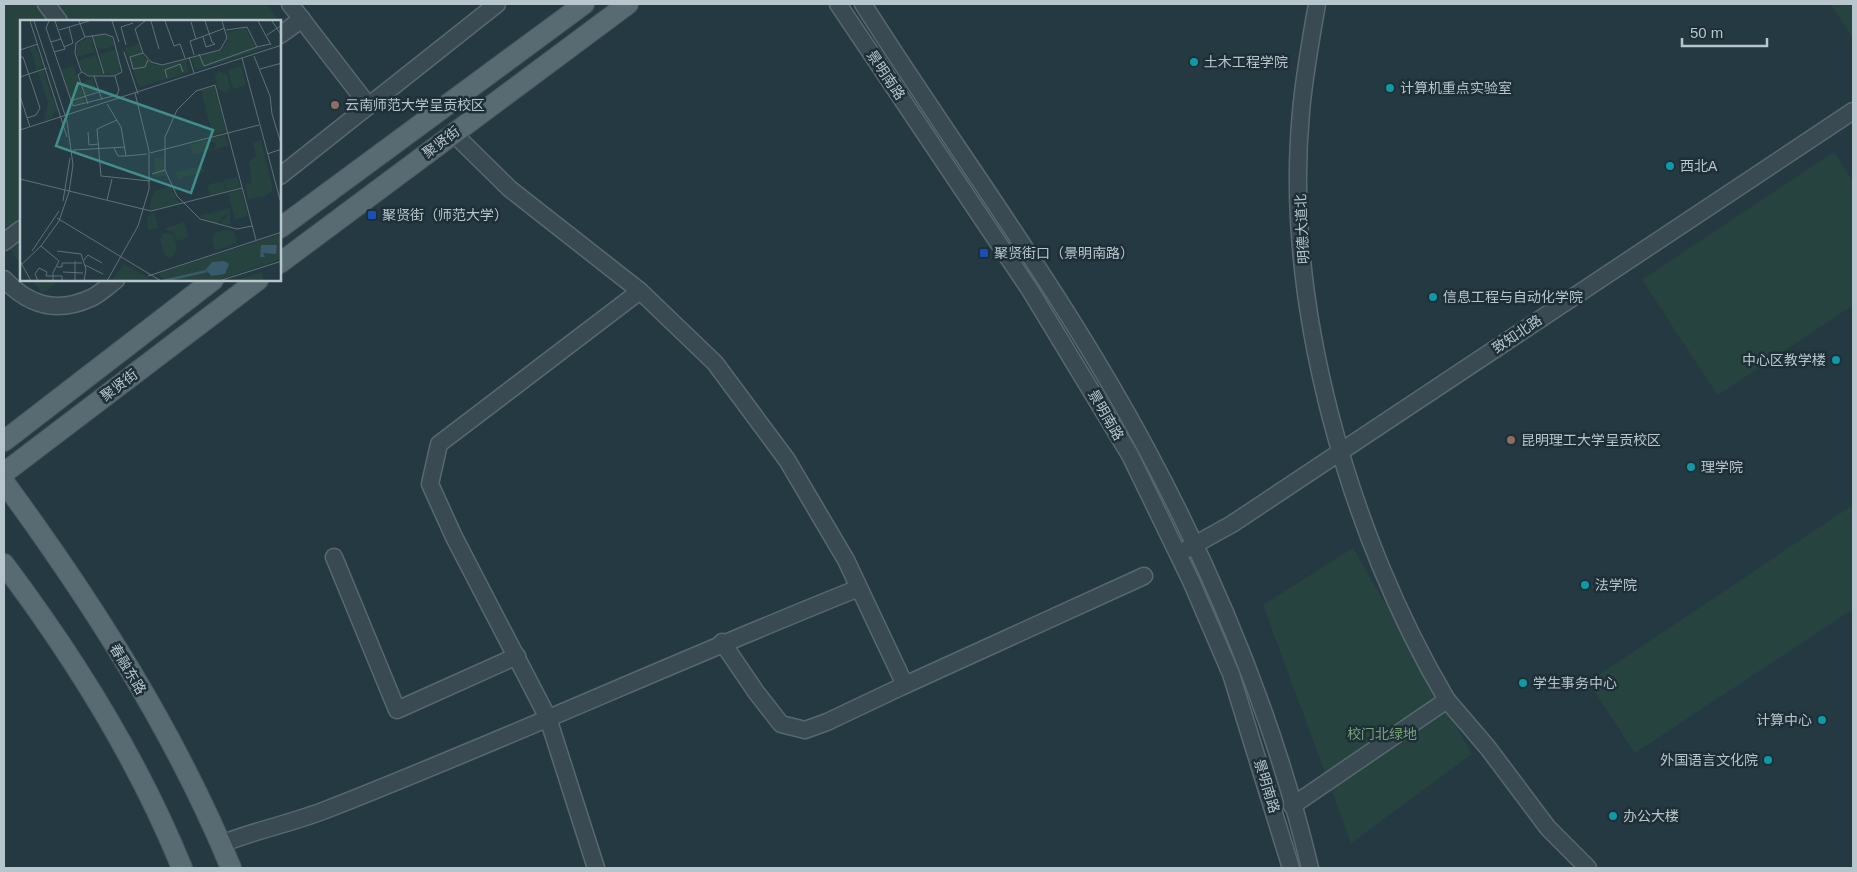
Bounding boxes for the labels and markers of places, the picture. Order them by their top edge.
place label: 土木工程学院 [1204,54,1288,70]
marker: 土木工程学院 [1188,56,1200,68]
place label: 计算机重点实验室 [1400,80,1512,96]
marker: 计算机重点实验室 [1384,82,1396,94]
place label: 云南师范大学呈贡校区 [345,97,485,113]
marker: 云南师范大学呈贡校区 [329,99,341,111]
place label: 西北A [1680,158,1718,174]
marker: 西北A [1664,160,1676,172]
place label: 聚贤街（师范大学） [382,207,508,223]
marker: 聚贤街（师范大学） [366,209,378,221]
place label: 聚贤街口（景明南路） [994,245,1134,261]
marker: 聚贤街口（景明南路） [978,247,990,259]
place label: 信息工程与自动化学院 [1443,289,1583,305]
marker: 信息工程与自动化学院 [1427,291,1439,303]
place label: 中心区教学楼 [1742,352,1826,368]
marker: 中心区教学楼 [1830,354,1842,366]
place label: 昆明理工大学呈贡校区 [1521,432,1661,448]
marker: 昆明理工大学呈贡校区 [1505,434,1517,446]
place label: 理学院 [1701,459,1743,475]
marker: 理学院 [1685,461,1697,473]
place label: 法学院 [1595,577,1637,593]
marker: 法学院 [1579,579,1591,591]
place label: 学生事务中心 [1533,675,1617,691]
marker: 学生事务中心 [1517,677,1529,689]
place label: 计算中心 [1756,712,1812,728]
marker: 计算中心 [1816,714,1828,726]
place label: 外国语言文化院 [1660,752,1758,768]
marker: 外国语言文化院 [1762,754,1774,766]
place label: 办公大楼 [1623,808,1679,824]
marker: 办公大楼 [1607,810,1619,822]

